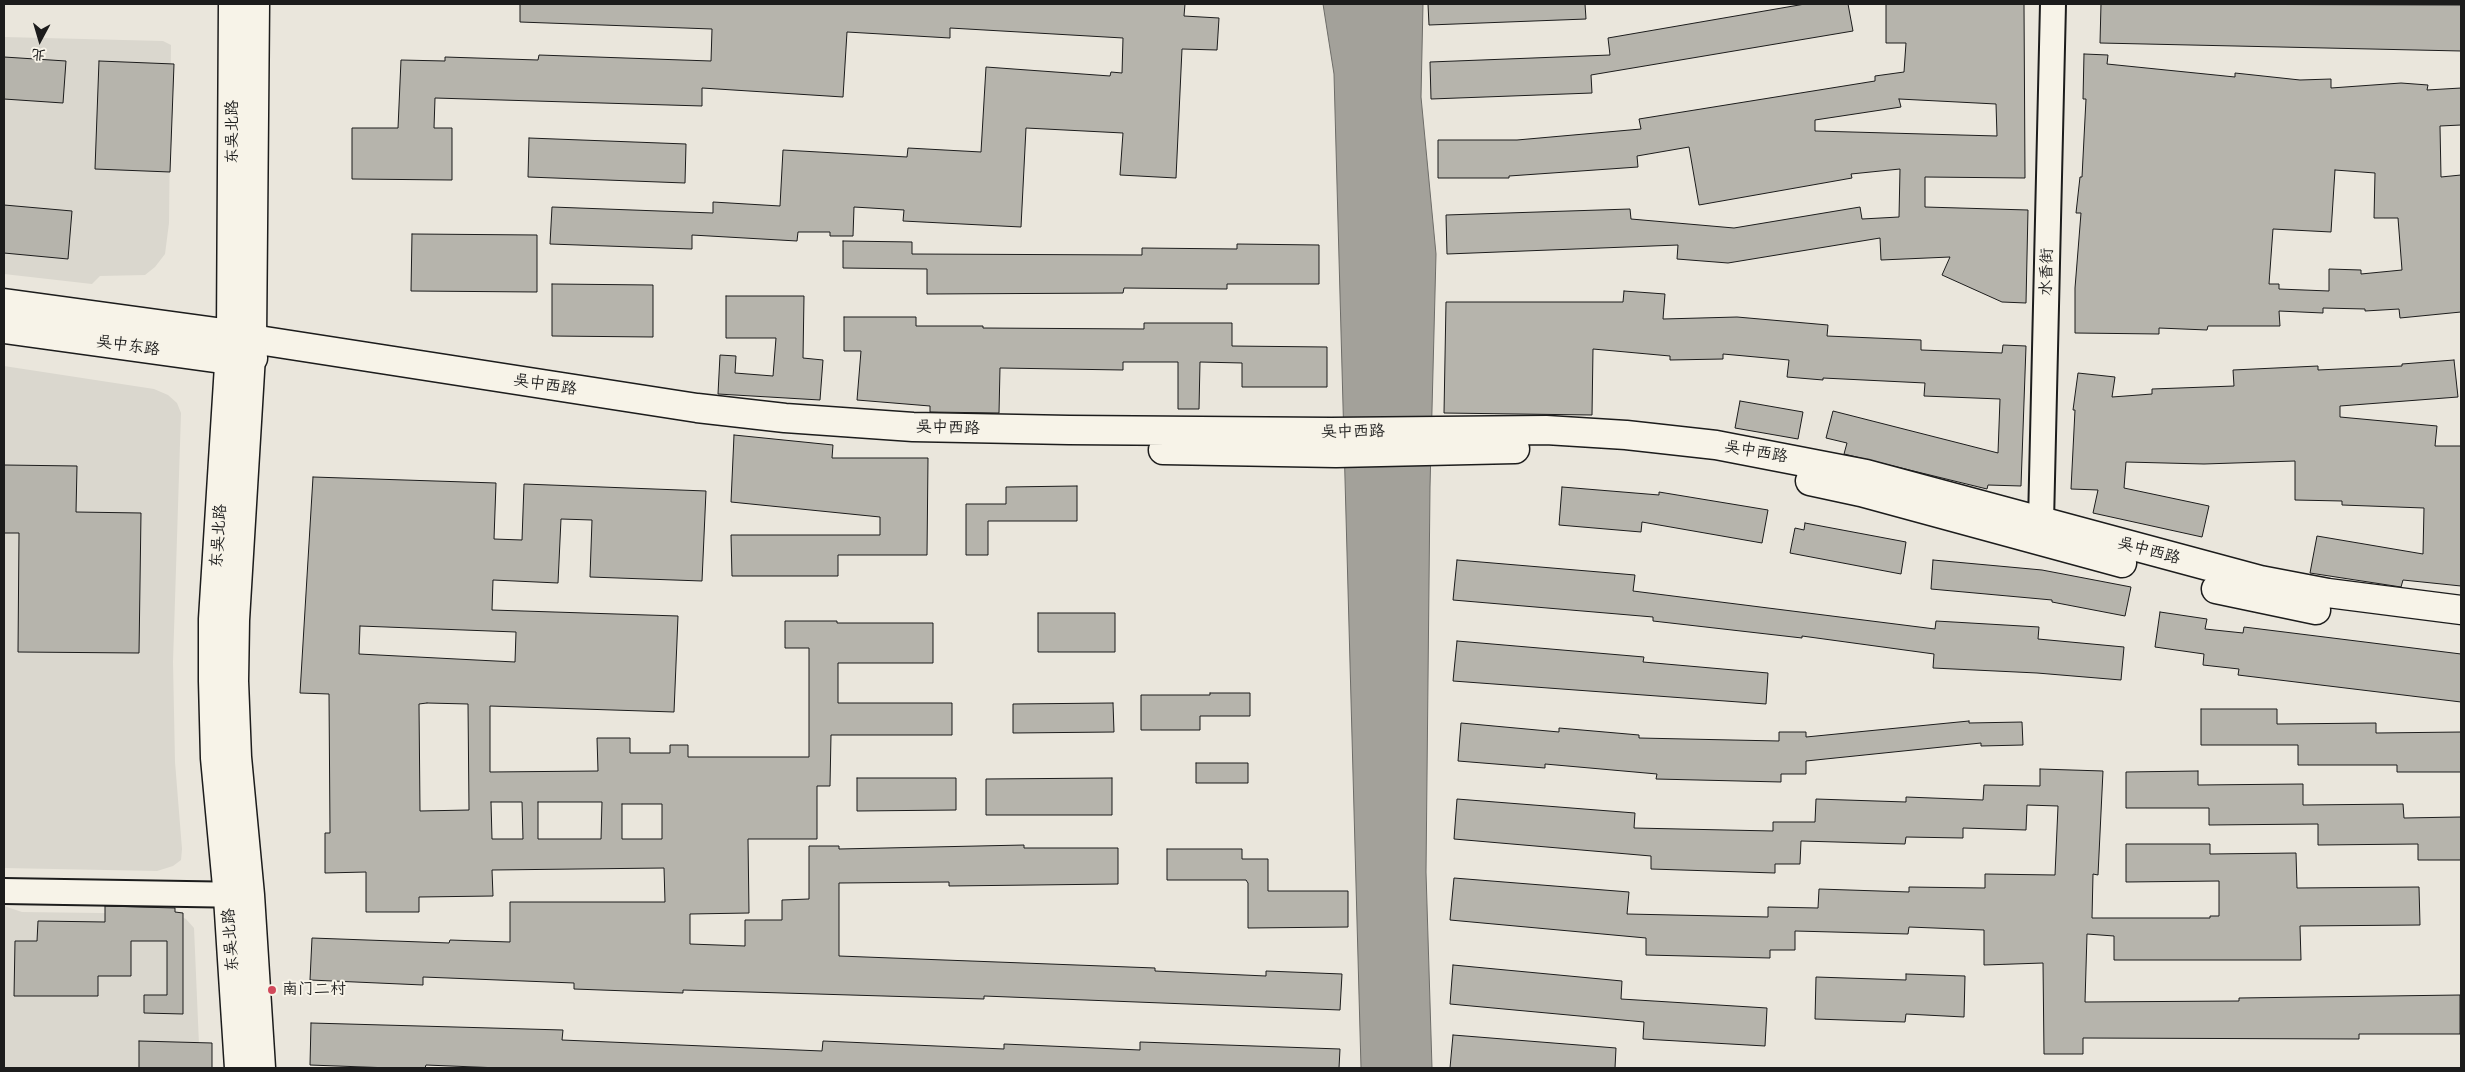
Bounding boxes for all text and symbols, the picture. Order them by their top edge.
north arrow [15,15,65,65]
text: 北 [30,45,46,66]
street label: 东吴北路 [223,100,243,164]
street label: 水香街 [2037,248,2057,296]
street label: 吴中东路 [95,332,161,360]
street label: 吴中西路 [512,371,578,399]
street label: 吴中西路 [916,417,980,439]
street label: 吴中西路 [1321,422,1385,442]
street label: 吴中西路 [1723,437,1789,467]
street label: 东吴北路 [207,503,231,569]
street label: 吴中西路 [2116,533,2182,569]
street label: 东吴北路 [219,907,243,973]
place label: 南门二村 [282,980,346,1000]
marker: 南门二村 [266,984,278,996]

